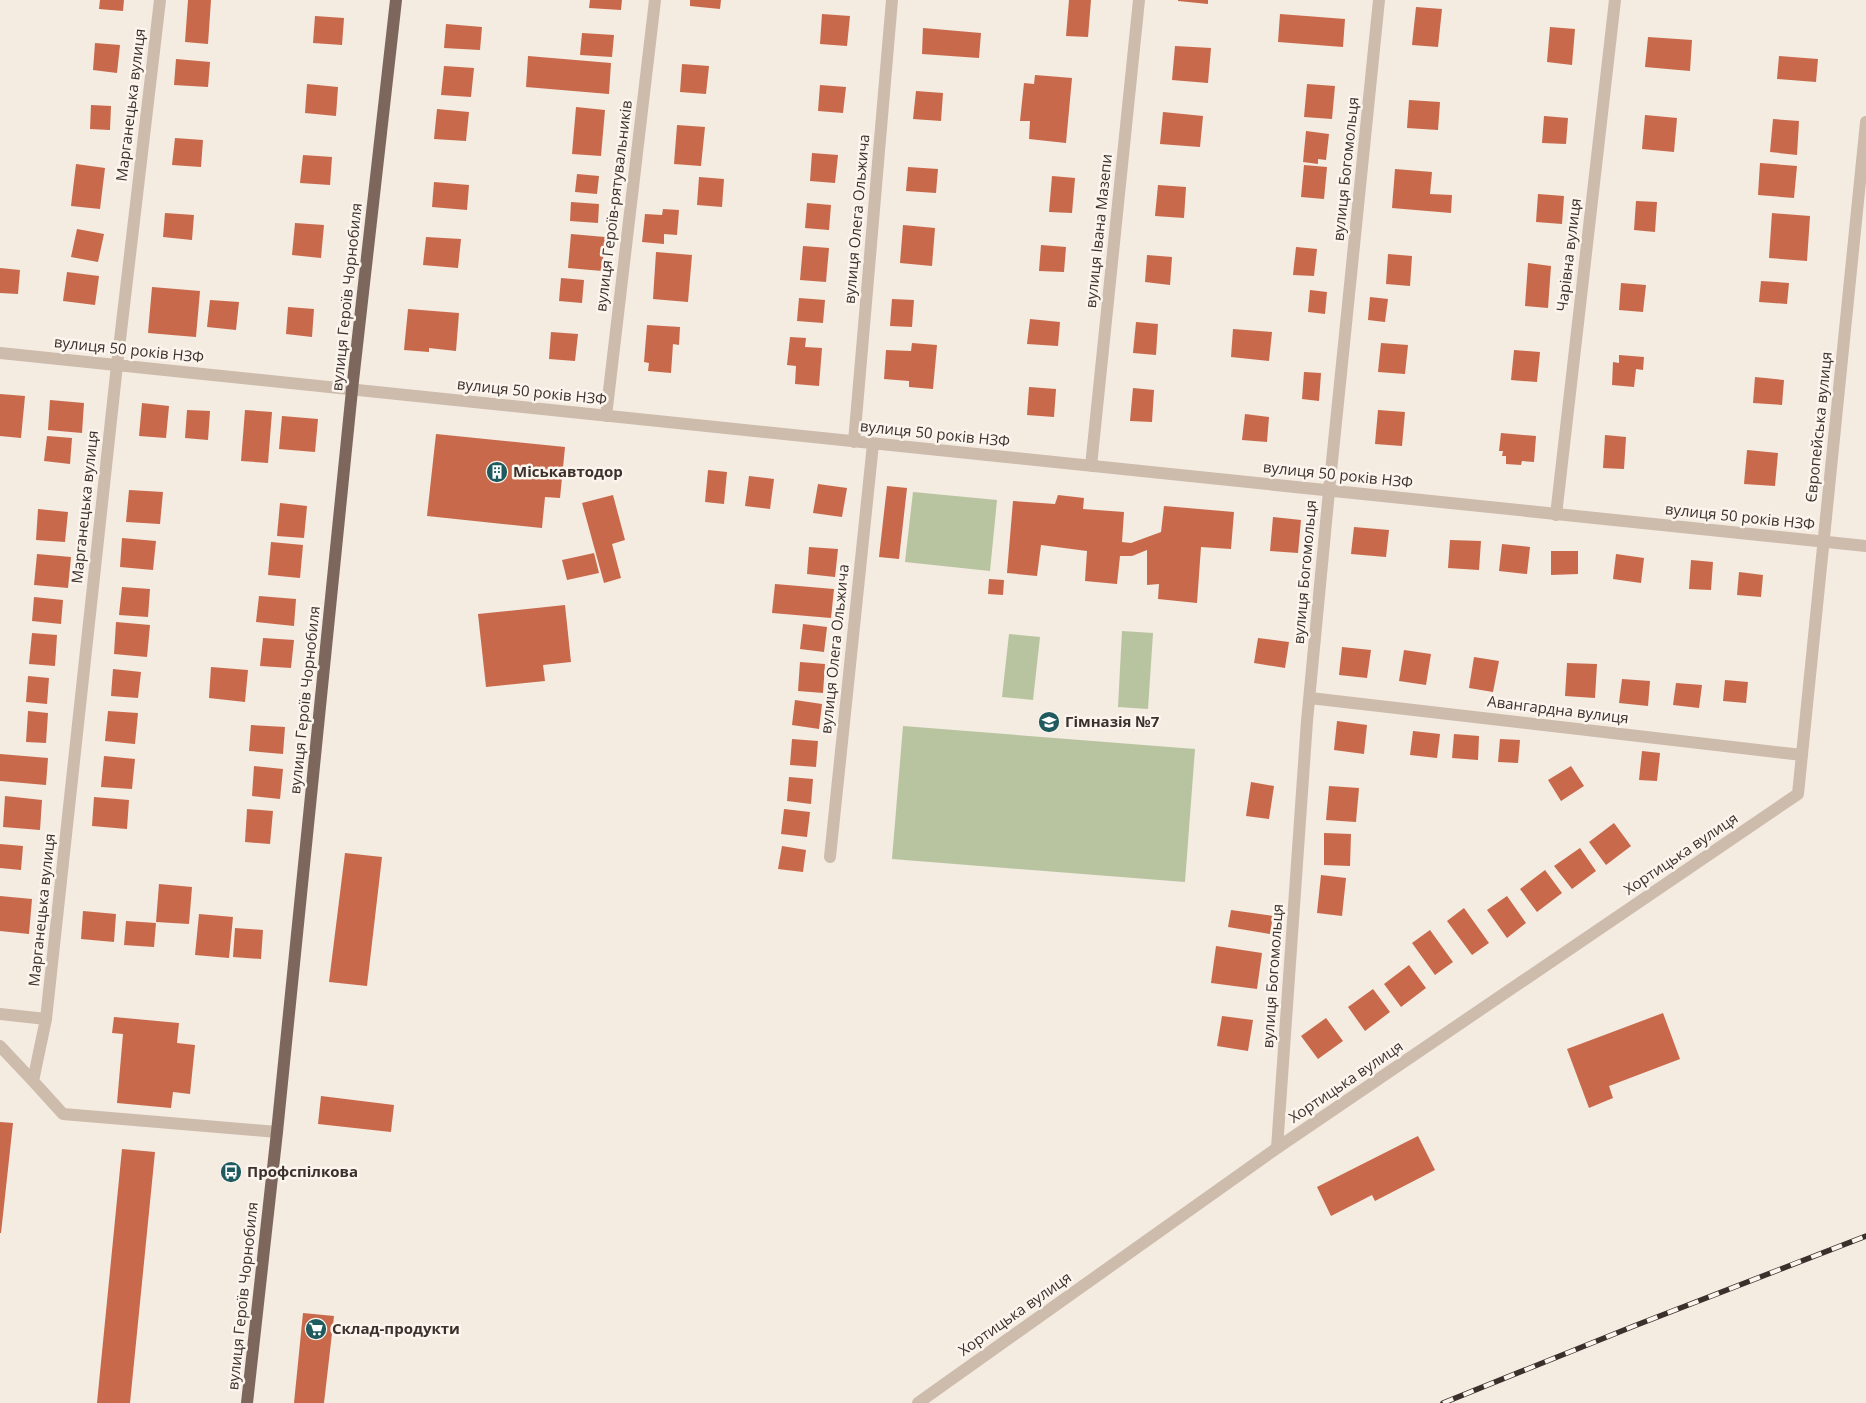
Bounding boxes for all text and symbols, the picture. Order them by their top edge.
street label: Марганецька вулиця [111,27,149,182]
street label: вулиця Богомольця [1327,96,1363,242]
street label: вулиця Героїв-рятувальників [590,99,636,313]
street label: вулиця Олега Ольжича [839,133,873,305]
street label: вулиця Івана Мазепи [1080,153,1116,309]
street label: Чарівна вулиця [1551,197,1585,313]
street label: вулиця Героїв Чорнобиля [326,202,366,392]
street label: вулиця 50 років НЗФ [53,331,205,367]
street label: Європейська вулиця [1800,350,1836,503]
street label: вулиця 50 років НЗФ [456,373,608,409]
street label: вулиця 50 років НЗФ [859,415,1011,451]
street label: Марганецька вулиця [66,429,102,584]
street label: вулиця 50 років НЗФ [1262,456,1414,492]
building icon: Міськавтодор [485,460,509,484]
place label: Міськавтодор [513,461,623,481]
street label: вулиця 50 років НЗФ [1664,498,1816,534]
street label: вулиця Богомольця [1288,499,1320,645]
street label: вулиця Олега Ольжича [815,563,853,735]
street label: вулиця Героїв Чорнобиля [284,605,324,795]
street label: Авангардна вулиця [1486,690,1630,728]
school or university icon: Гімназія №7 [1037,710,1061,734]
place label: Гімназія №7 [1065,711,1160,731]
street label: Хортицька вулиця [1619,808,1741,899]
street label: Марганецька вулиця [23,832,59,987]
street label: вулиця Богомольця [1257,903,1287,1049]
street label: Хортицька вулиця [1284,1036,1406,1127]
bus stop icon: Профспілкова [219,1160,243,1184]
place label: Профспілкова [247,1161,358,1181]
street label: вулиця Героїв Чорнобиля [222,1201,262,1391]
street label: Хортицька вулиця [954,1267,1075,1360]
supermarket icon: Склад-продукти [304,1317,328,1341]
place label: Склад-продукти [332,1318,460,1338]

